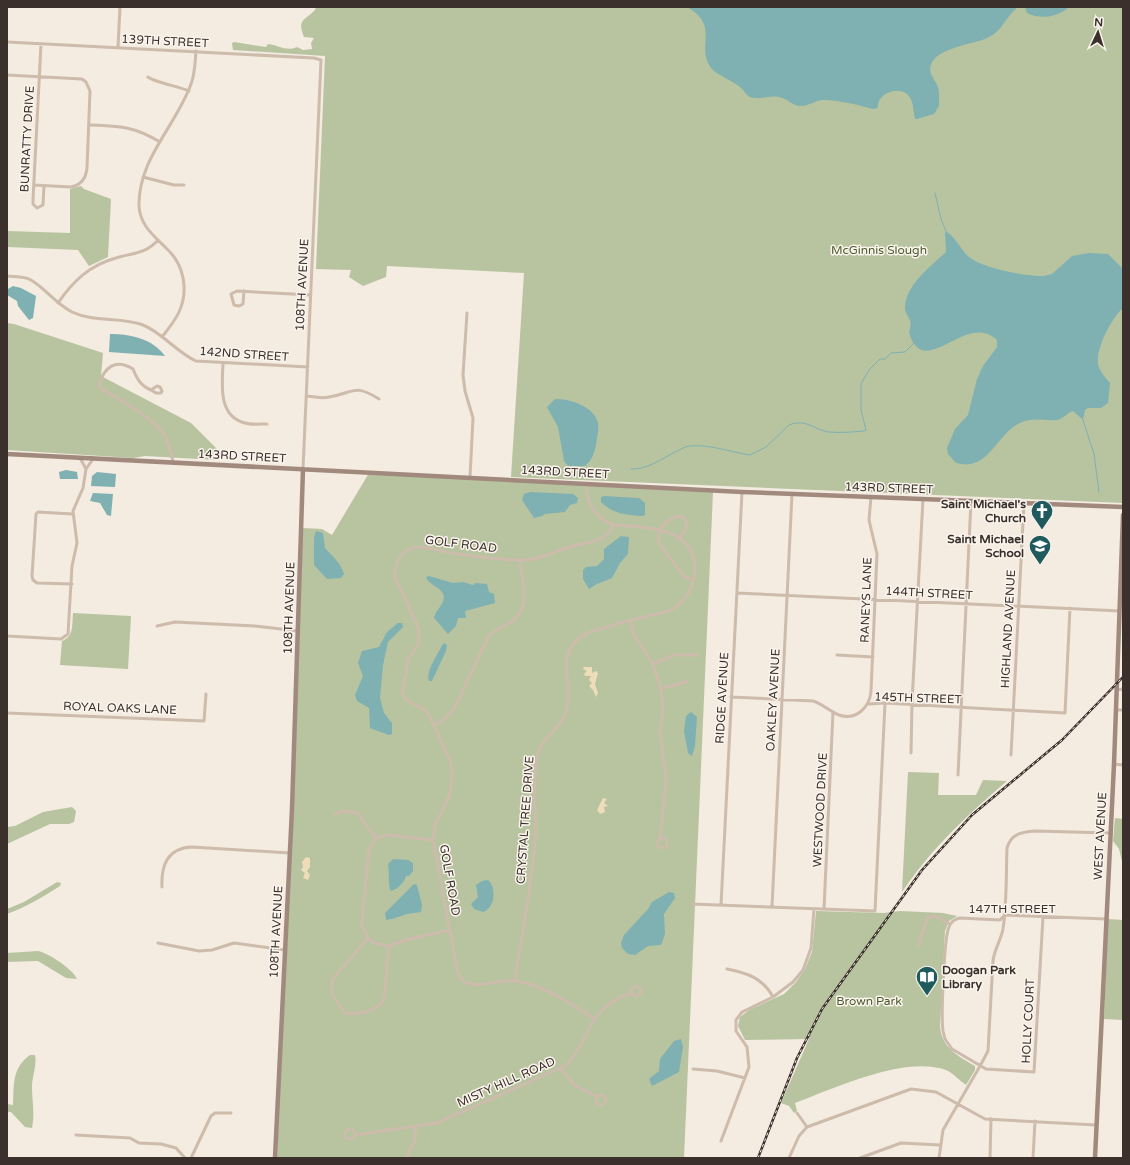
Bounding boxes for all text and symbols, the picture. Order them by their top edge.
north arrow [1078,12,1118,52]
text: N [1094,16,1104,29]
street label: 139TH STREET [121,32,210,50]
street label: BUNRATTY DRIVE [17,85,37,193]
street label: 108TH AVENUE [293,238,311,332]
park label: McGinnis Slough [831,243,927,257]
street label: 142ND STREET [199,344,290,364]
street label: 143RD STREET [197,447,287,465]
street label: 143RD STREET [520,463,610,481]
street label: 143RD STREET [844,479,934,497]
place label: Saint Michael's Church [941,497,1026,525]
church icon: Saint Michael's Church [1029,498,1055,531]
place label: Saint Michael School [947,532,1024,560]
street label: GOLF ROAD [424,533,498,555]
school or university icon: Saint Michael School [1027,533,1053,566]
street label: RANEYS LANE [858,557,875,643]
street label: 108TH AVENUE [280,561,298,655]
street label: HIGHLAND AVENUE [998,569,1018,689]
street label: 144TH STREET [885,584,974,602]
street label: OAKLEY AVENUE [763,648,783,752]
street label: RIDGE AVENUE [713,652,731,744]
street label: 145TH STREET [874,689,963,707]
street label: ROYAL OAKS LANE [63,699,177,717]
street label: WESTWOOD DRIVE [810,752,830,868]
street label: CRYSTAL TREE DRIVE [514,755,536,884]
street label: WEST AVENUE [1091,791,1109,880]
street label: GOLF ROAD [437,843,463,917]
street label: 108TH AVENUE [267,885,285,979]
street label: 147TH STREET [968,902,1056,916]
place label: Doogan Park Library [942,963,1016,992]
library icon: Doogan Park Library [914,964,940,997]
street label: HOLLY COURT [1019,977,1037,1064]
park label: Brown Park [836,994,902,1008]
street label: MISTY HILL ROAD [455,1054,557,1110]

